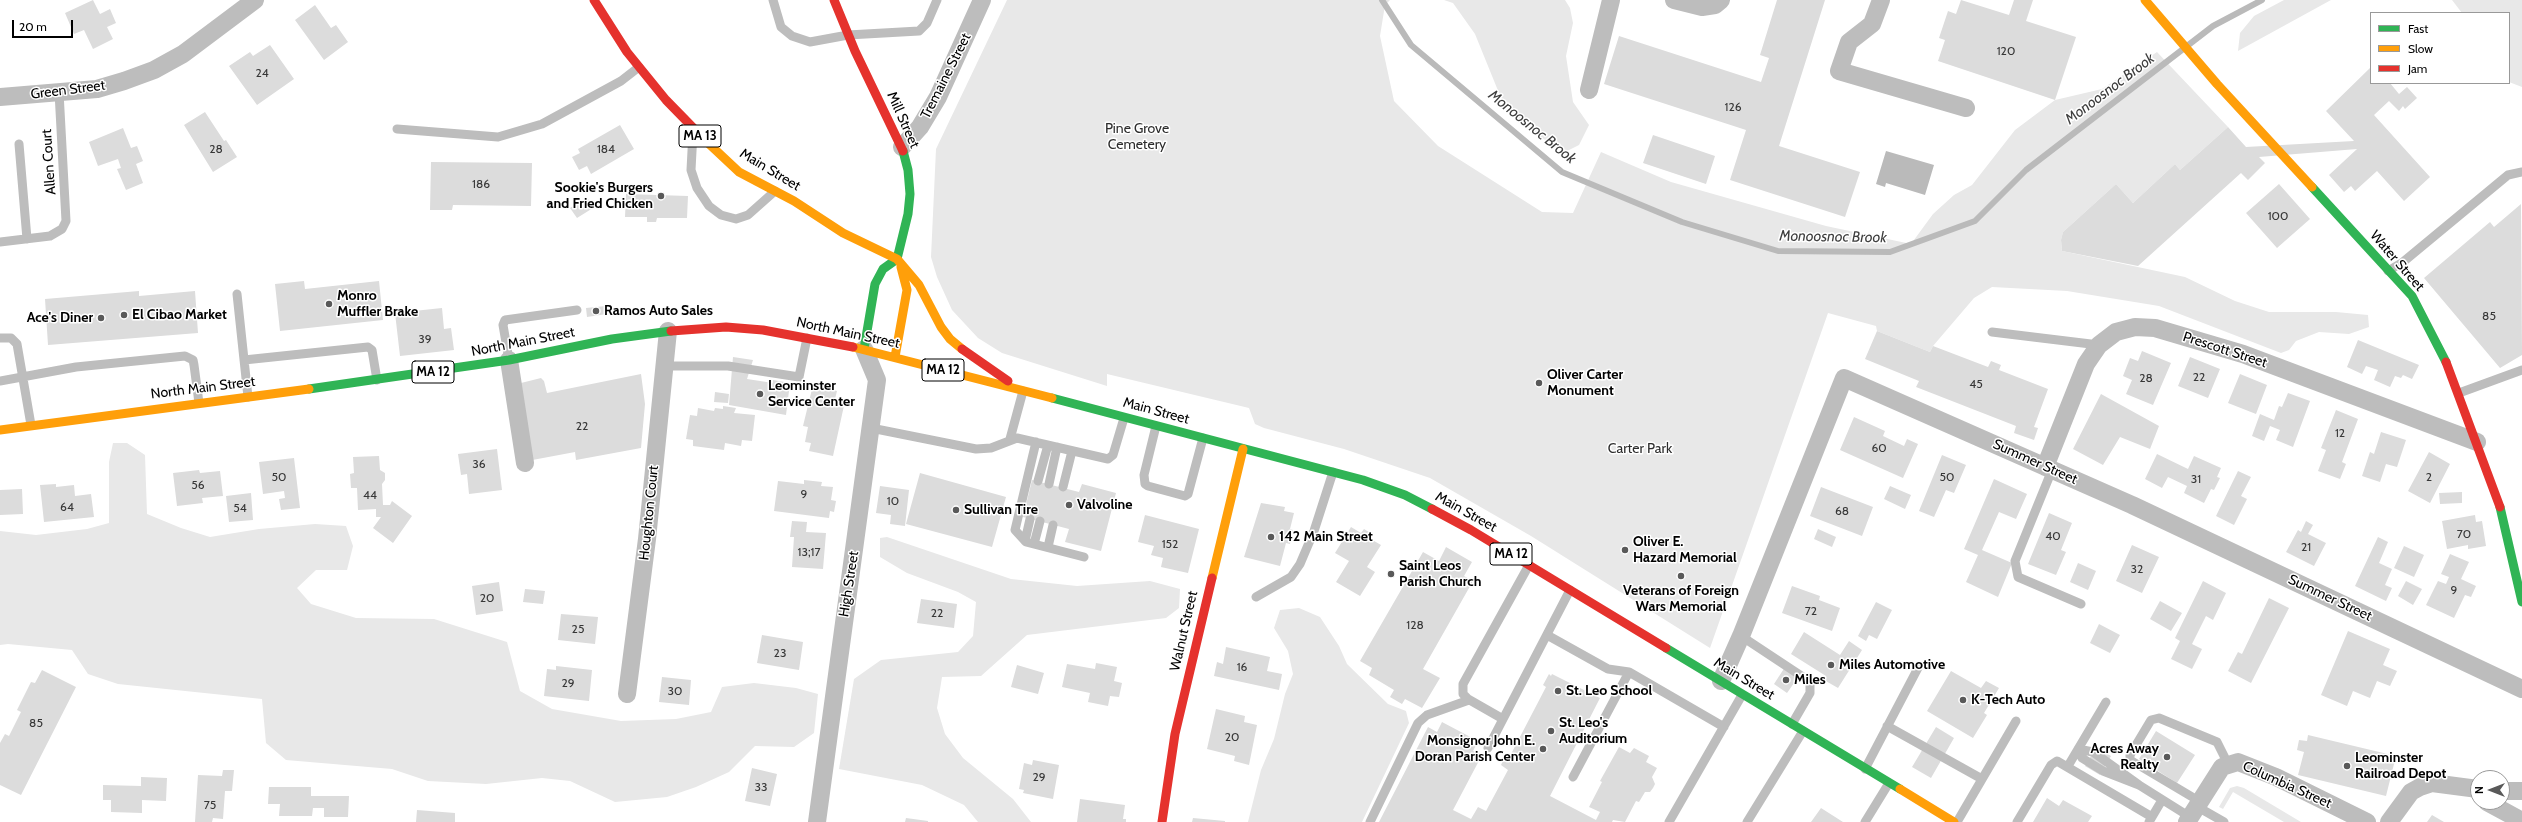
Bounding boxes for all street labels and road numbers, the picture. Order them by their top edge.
street label: Tremaine Street [917,30,975,122]
street label: Green Street [30,77,106,103]
street label: Mill Street [883,89,923,151]
road number: MA 13 [679,125,721,147]
street label: Allen Court [38,129,60,195]
street label: Main Street [737,145,803,195]
street label: Water Street [2366,227,2428,295]
street label: North Main Street [795,314,901,352]
street label: North Main Street [470,324,576,360]
street label: Prescott Street [2181,328,2269,372]
road number: MA 12 [922,359,964,381]
road number: MA 12 [412,361,454,383]
street label: North Main Street [150,373,256,403]
street label: Main Street [1121,394,1191,428]
street label: Summer Street [1990,436,2080,488]
street label: Houghton Court [636,465,662,561]
street label: Main Street [1432,488,1500,536]
road number: MA 12 [1490,543,1532,565]
street label: High Street [836,550,862,618]
street label: Summer Street [2285,571,2375,625]
street label: Walnut Street [1167,589,1201,673]
street label: Main Street [1711,654,1777,704]
street label: Columbia Street [2240,758,2334,812]

